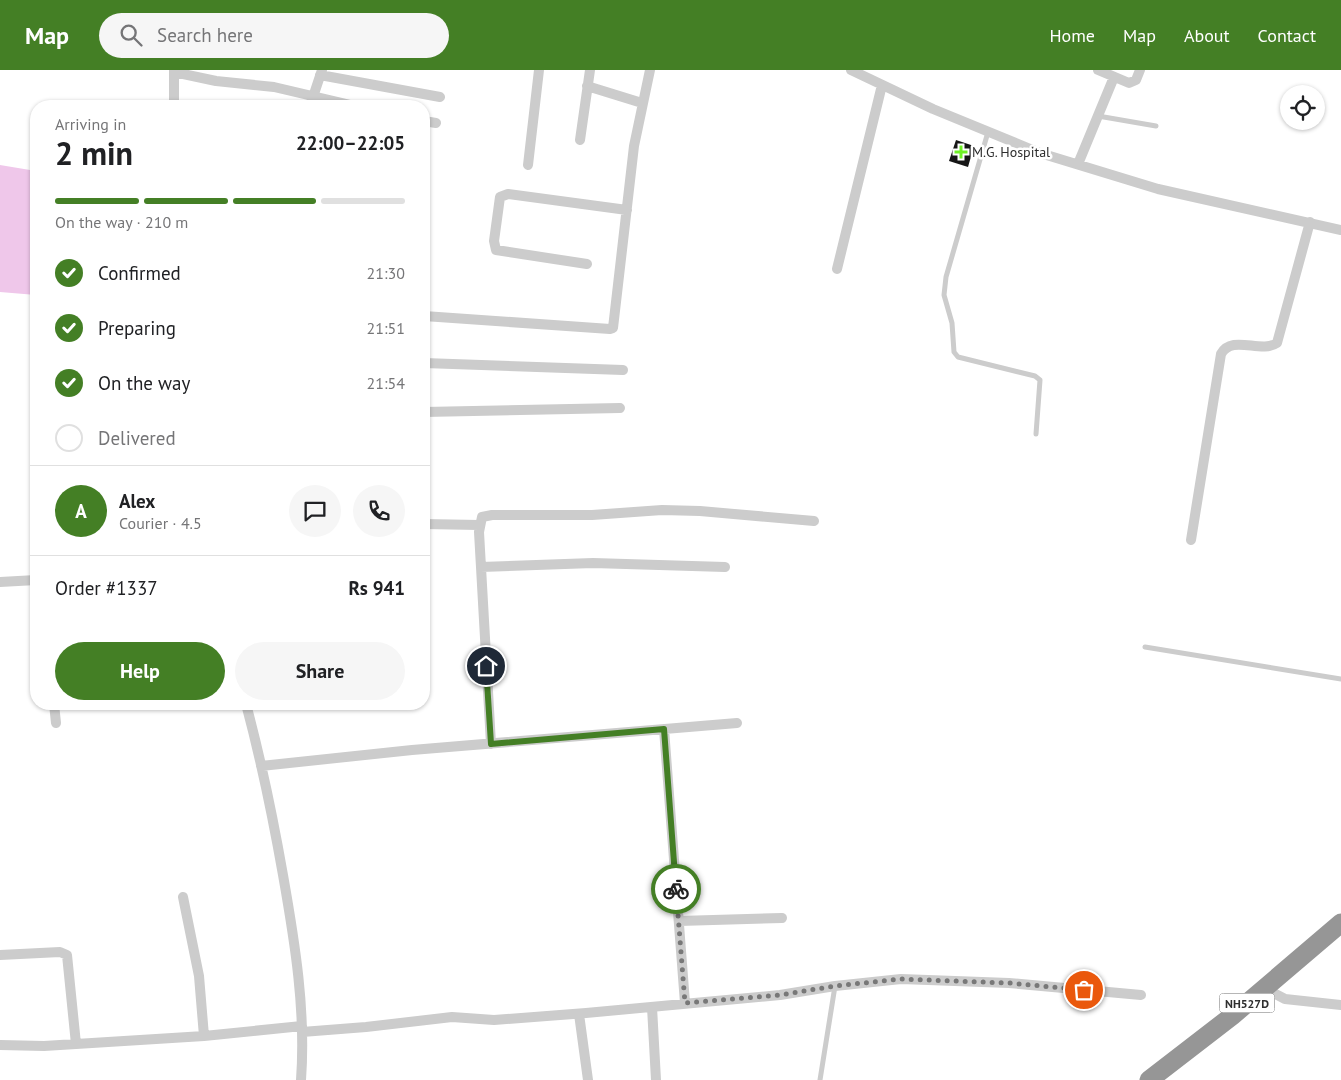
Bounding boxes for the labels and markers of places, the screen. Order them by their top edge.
place label: M.G. Hospital [972,143,1050,161]
marker: M.G. Hospital [954,145,968,159]
pin [465,645,507,687]
pin [1063,969,1105,1011]

